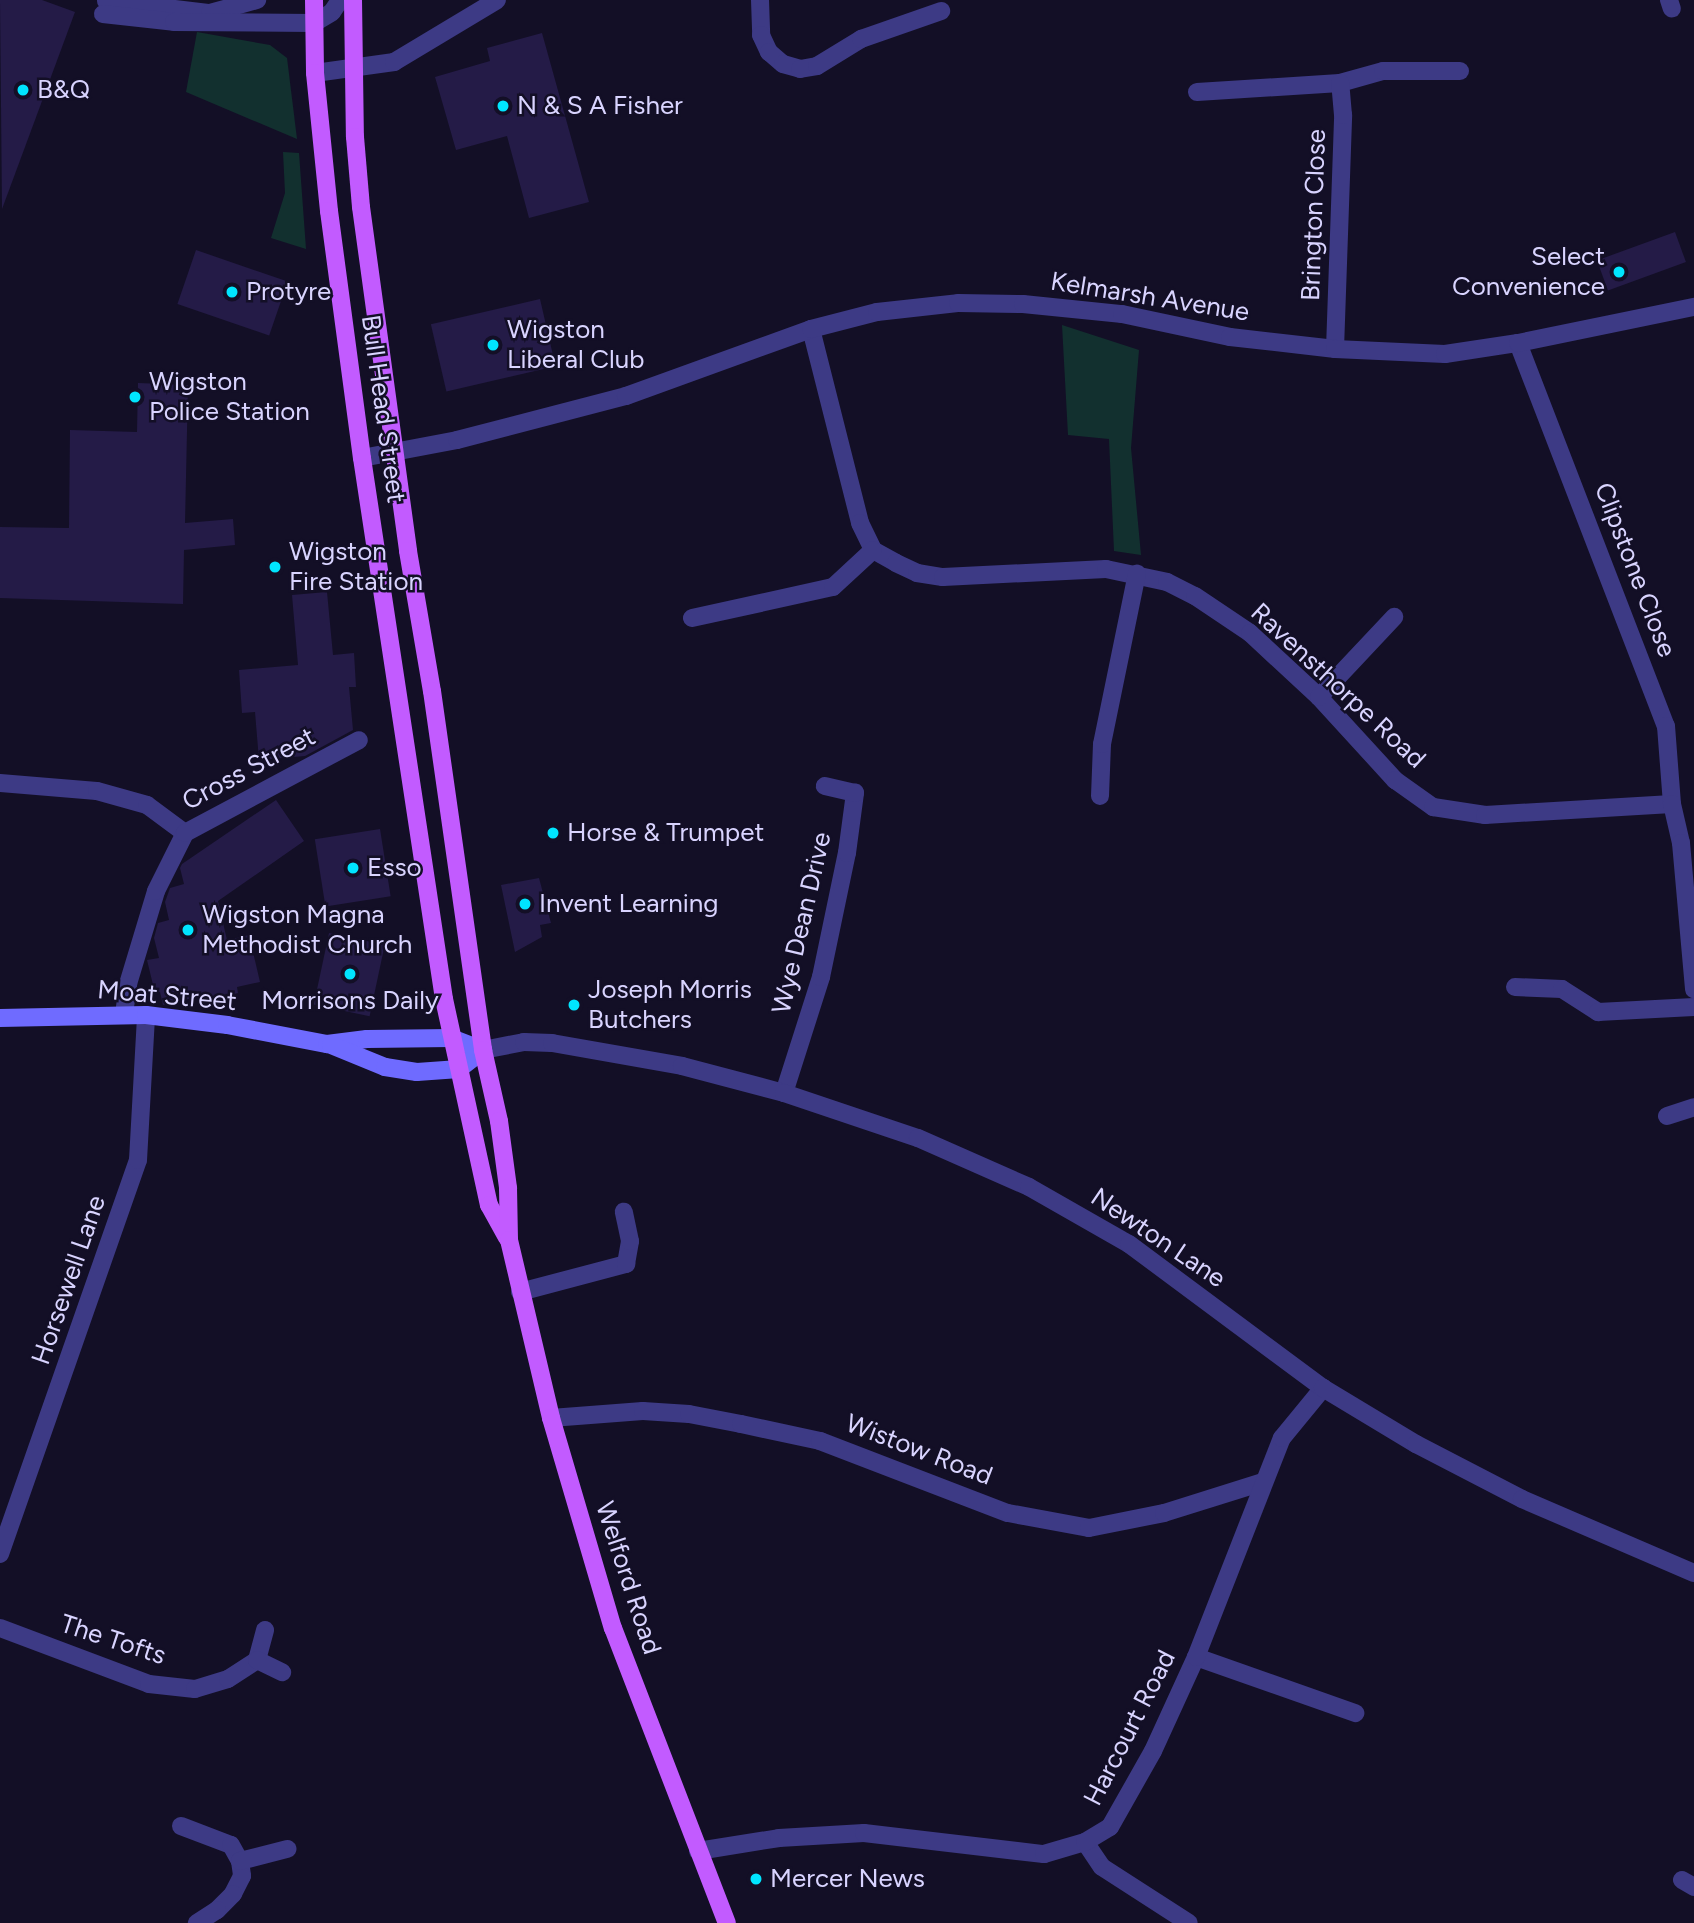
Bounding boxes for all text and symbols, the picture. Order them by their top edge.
place label: B&Q [37,74,90,106]
marker: B&Q [15,82,31,98]
place label: N & S A Fisher [517,90,683,122]
marker: N & S A Fisher [495,98,511,114]
street label: Brington Close [1295,128,1333,302]
place label: Select Convenience [1452,241,1605,302]
marker: Select Convenience [1611,264,1627,280]
street label: Kelmarsh Avenue [1048,266,1252,328]
place label: Protyre [246,276,331,308]
marker: Protyre [224,284,240,300]
street label: Bull Head Street [354,313,412,505]
place label: Wigston Liberal Club [507,314,644,376]
marker: Wigston Liberal Club [485,337,501,353]
place label: Wigston Police Station [149,366,310,428]
marker: Wigston Police Station [127,389,143,405]
street label: Clipstone Close [1588,479,1682,661]
place label: Wigston Fire Station [289,536,423,598]
marker: Wigston Fire Station [267,559,283,575]
street label: Ravensthorpe Road [1244,597,1432,775]
street label: Cross Street [177,721,321,817]
place label: Horse & Trumpet [567,817,764,849]
marker: Horse & Trumpet [545,825,561,841]
street label: Wye Dean Drive [766,829,838,1017]
place label: Esso [367,852,422,884]
marker: Esso [345,860,361,876]
place label: Invent Learning [539,888,719,920]
marker: Invent Learning [517,896,533,912]
place label: Wigston Magna Methodist Church [202,899,412,960]
marker: Wigston Magna Methodist Church [180,922,196,938]
marker: Morrisons Daily [342,966,358,982]
street label: Moat Street [96,974,238,1018]
place label: Joseph Morris Butchers [588,974,752,1036]
place label: Morrisons Daily [261,985,439,1017]
marker: Joseph Morris Butchers [566,997,582,1013]
street label: Newton Lane [1085,1182,1231,1294]
street label: Horsewell Lane [25,1191,113,1369]
street label: Wistow Road [841,1408,997,1492]
street label: Welford Road [589,1498,667,1658]
street label: The Tofts [56,1608,170,1672]
street label: Harcourt Road [1077,1645,1183,1811]
place label: Mercer News [770,1863,925,1895]
marker: Mercer News [748,1871,764,1887]

